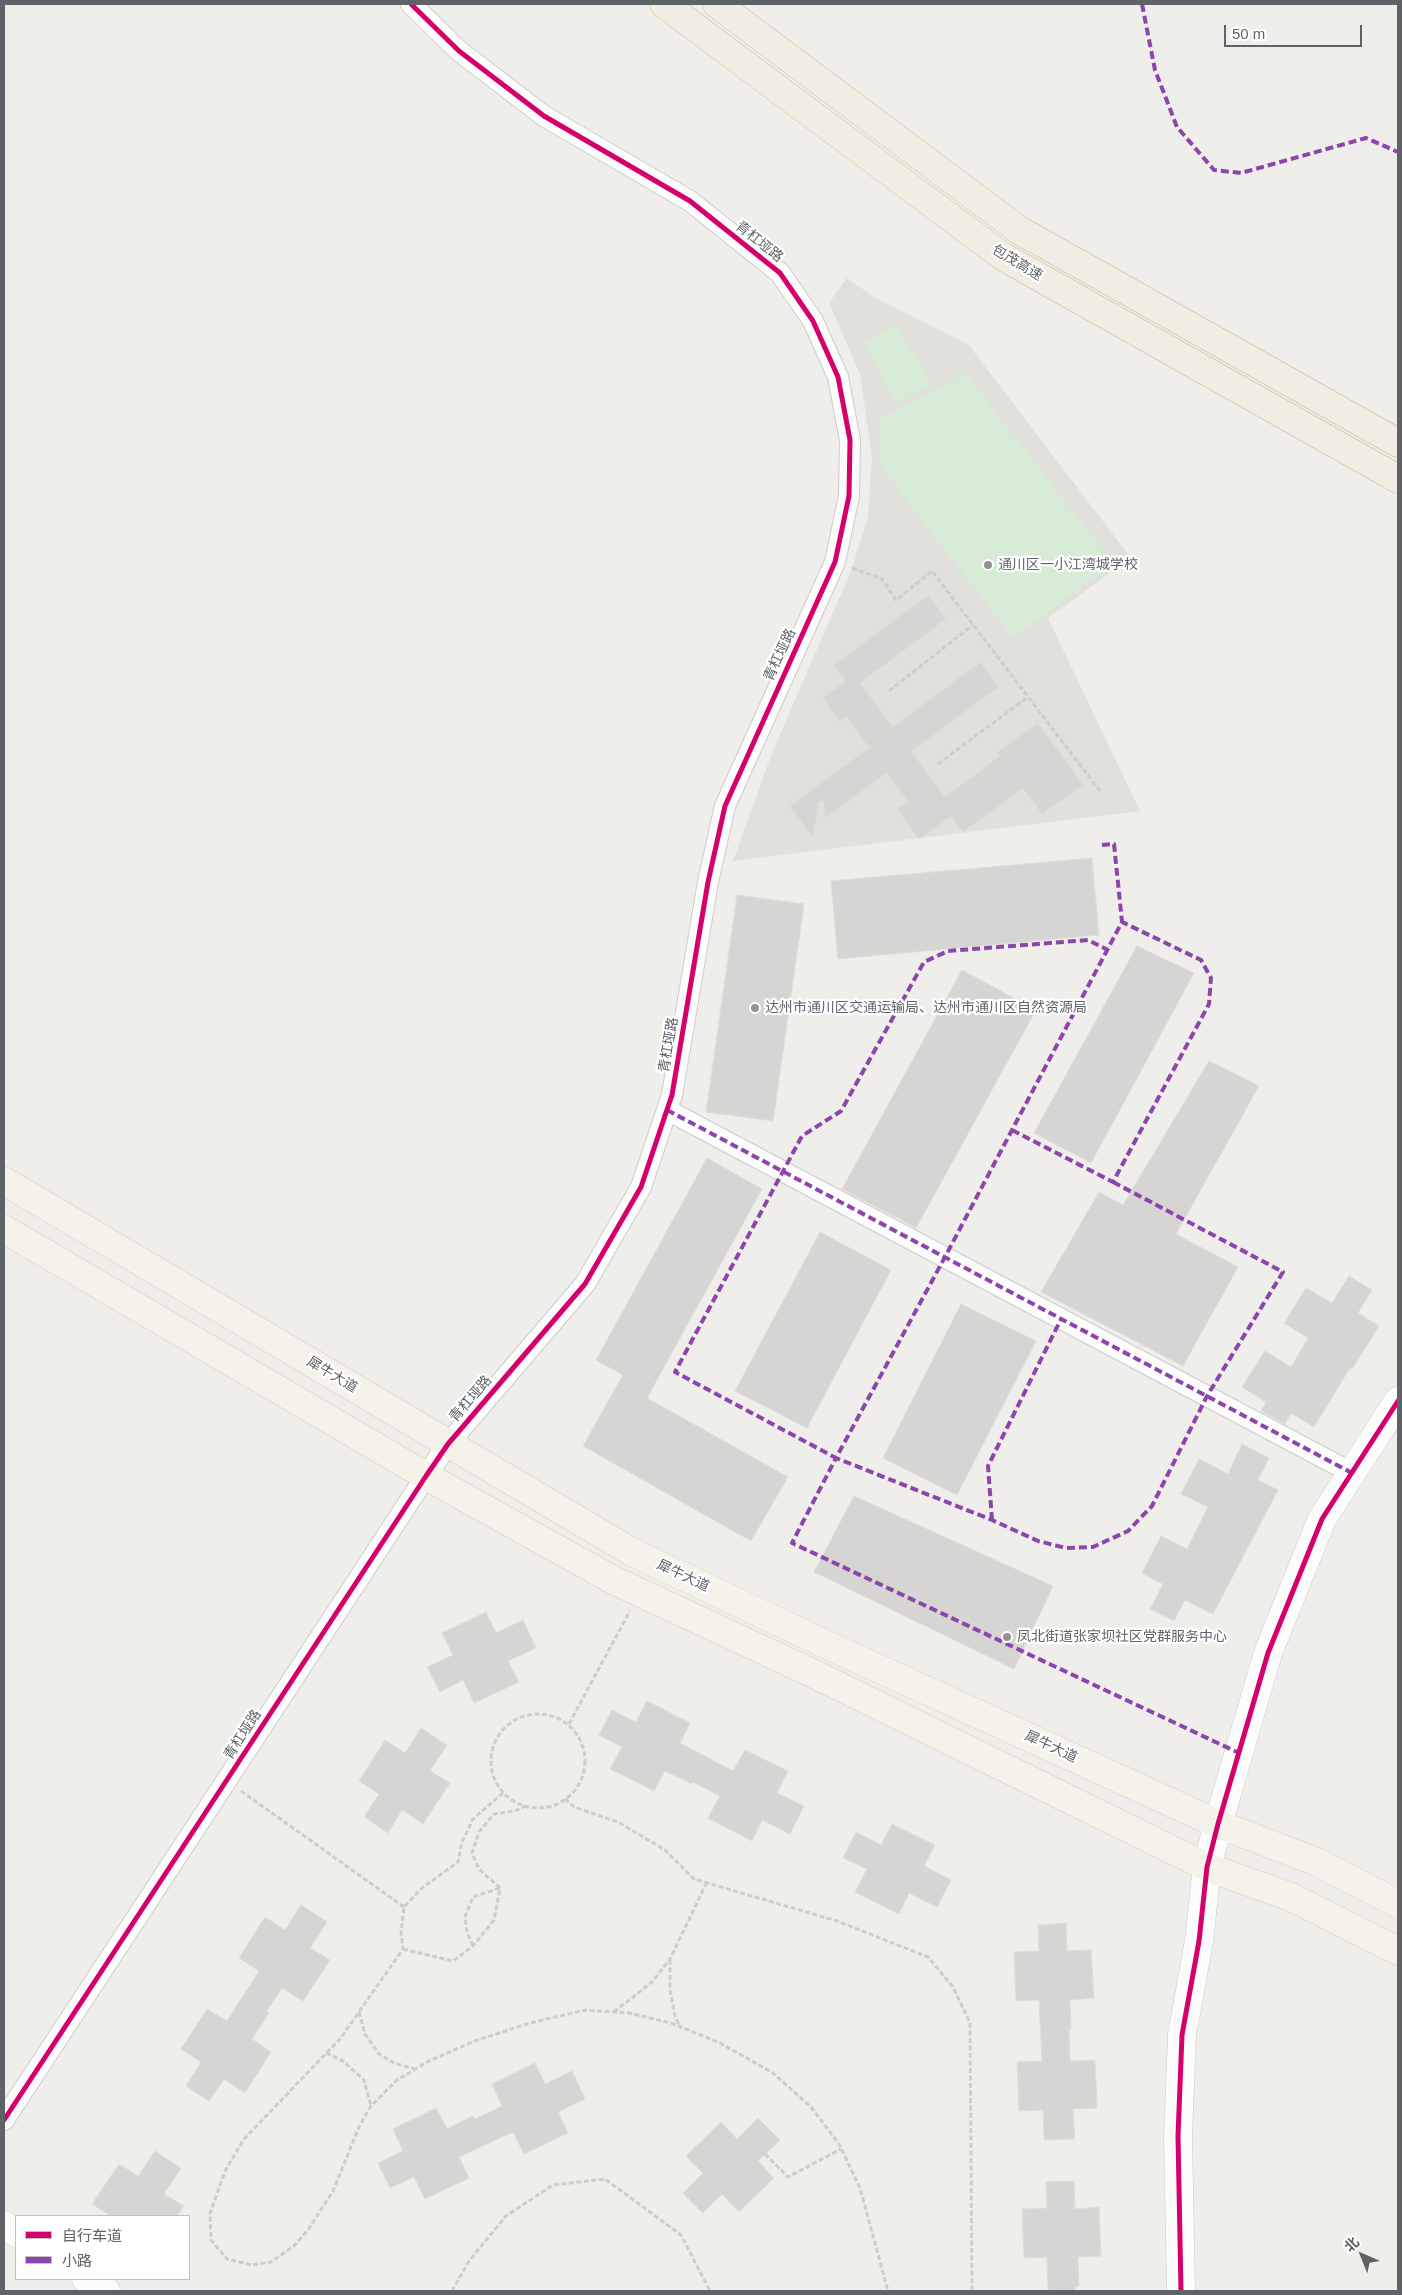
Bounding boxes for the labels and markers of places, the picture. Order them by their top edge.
place label: 通川区一小江湾城学校 [998,557,1138,573]
marker: 通川区一小江湾城学校 [982,559,994,571]
place label: 达州市通川区交通运输局、达州市通川区自然资源局 [765,1000,1087,1016]
marker: 达州市通川区交通运输局、达州市通川区自然资源局 [749,1002,761,1014]
place label: 凤北街道张家坝社区党群服务中心 [1017,1629,1227,1645]
marker: 凤北街道张家坝社区党群服务中心 [1001,1631,1013,1643]

